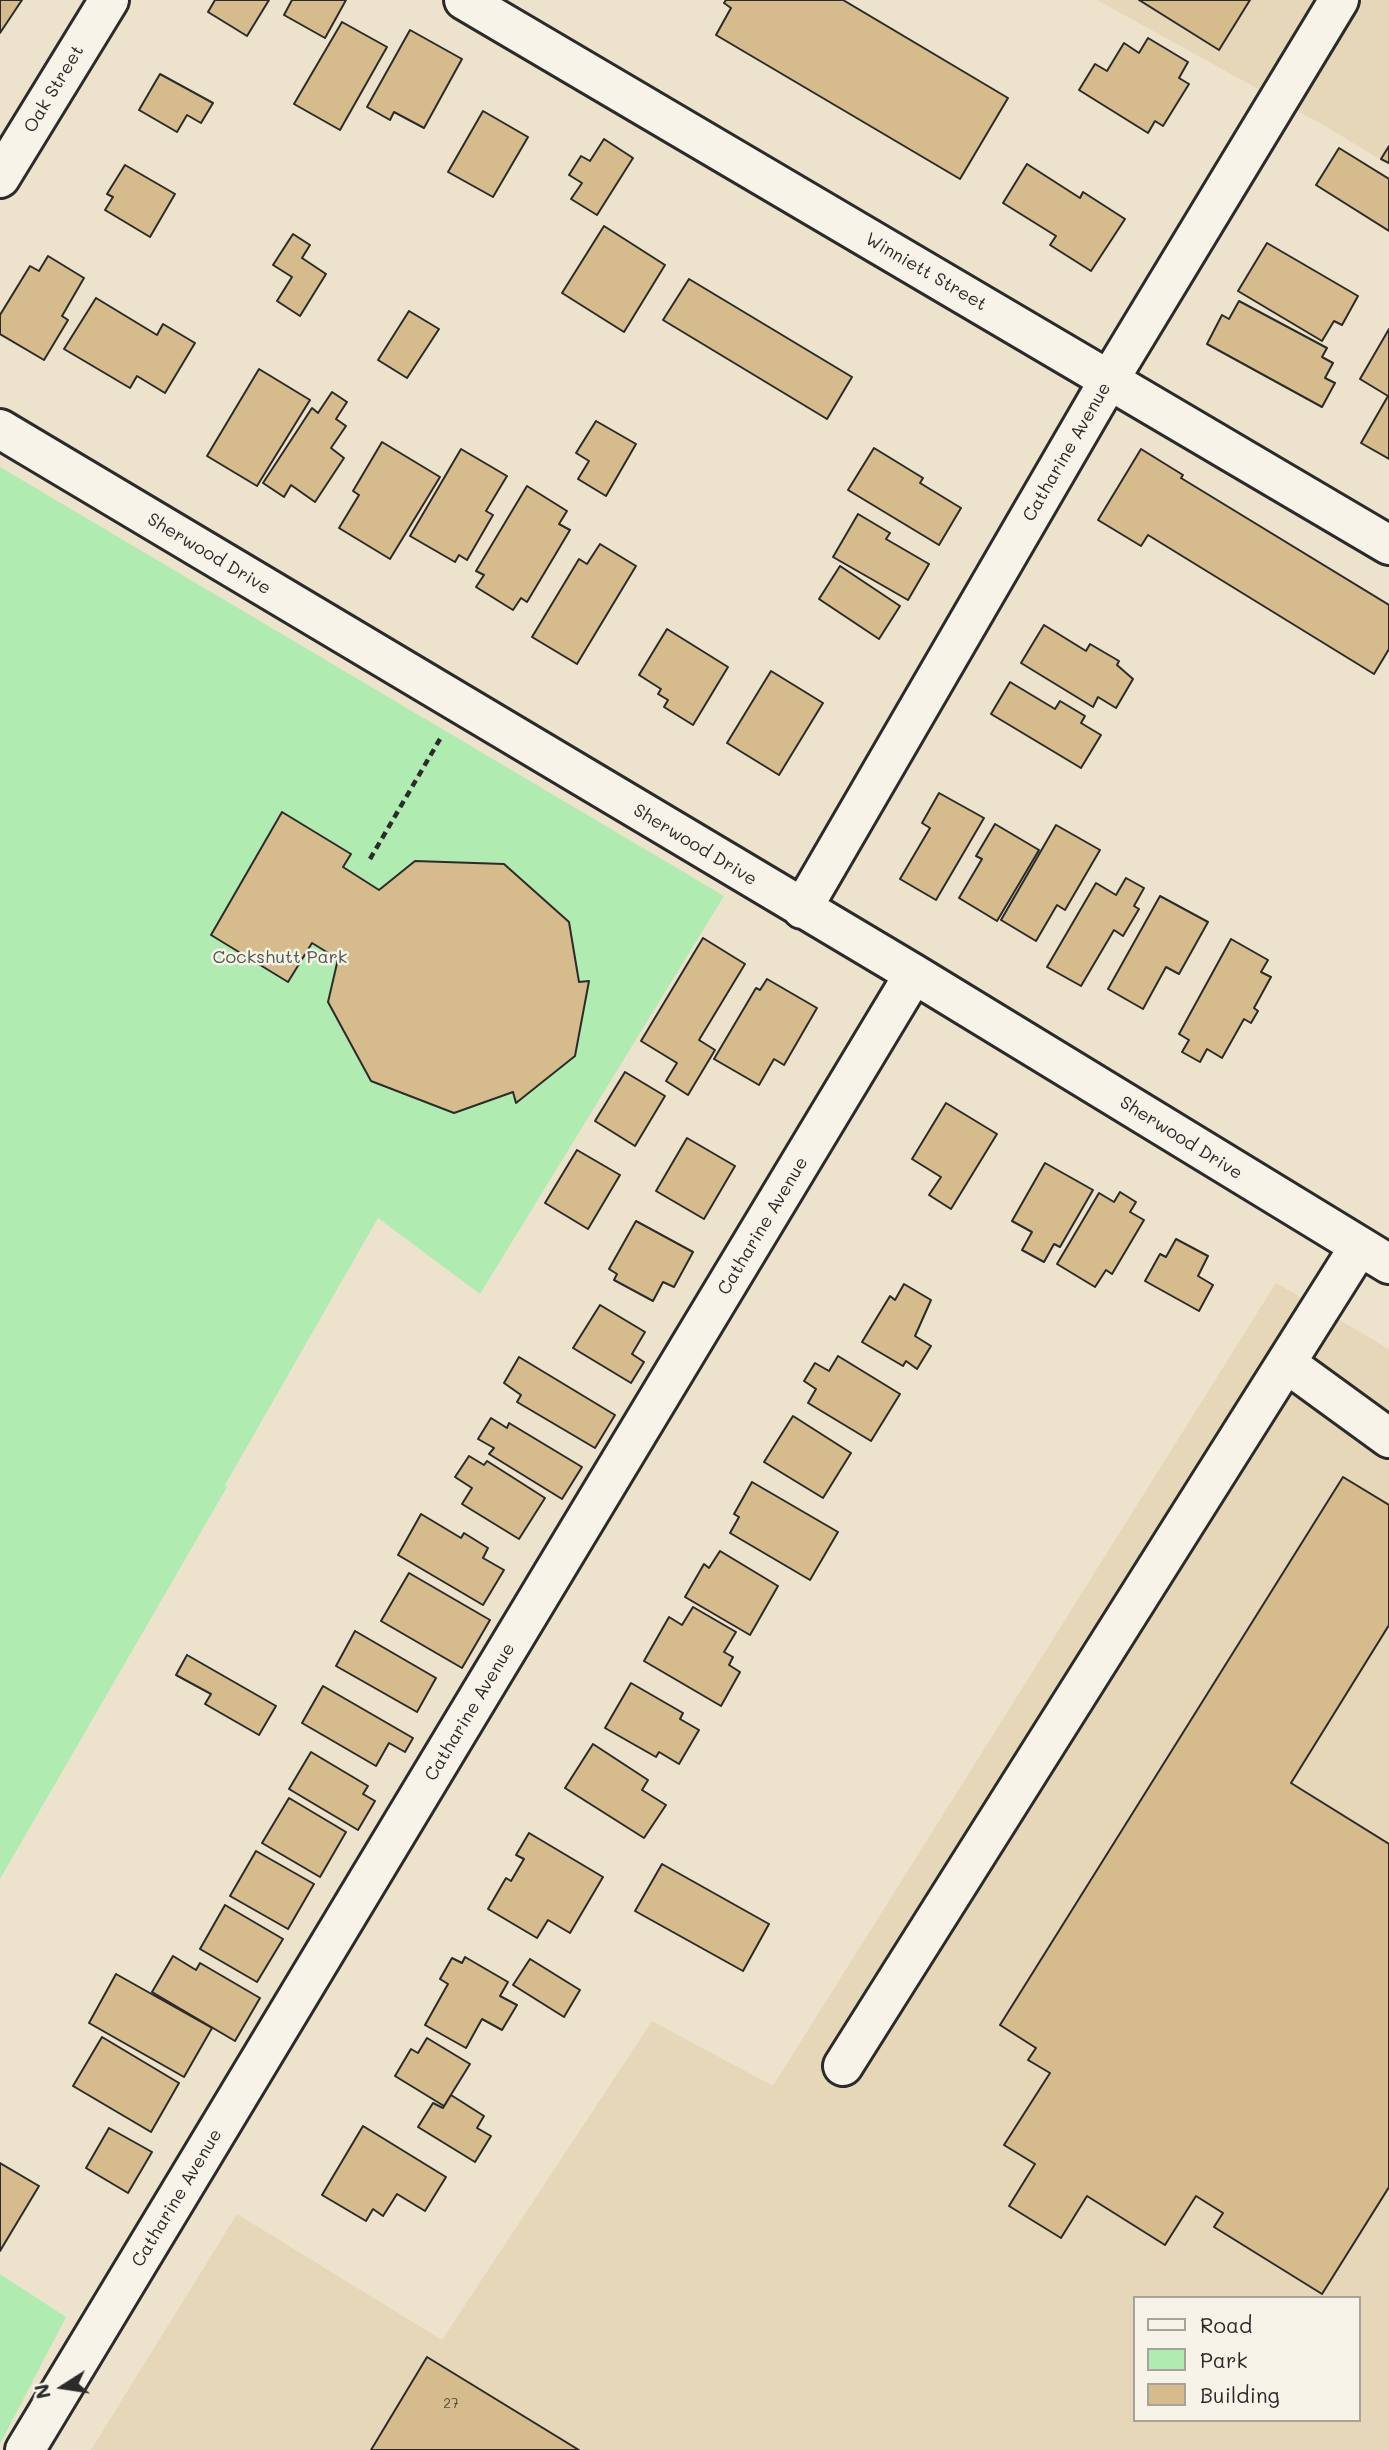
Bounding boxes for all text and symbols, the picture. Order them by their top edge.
street label: Oak Street [19,41,89,137]
street label: Winniett Street [861,228,991,316]
street label: Catharine Avenue [1018,379,1116,525]
street label: Sherwood Drive [143,509,275,599]
street label: Sherwood Drive [629,800,761,890]
park label: Cockshutt Park [213,946,347,968]
street label: Sherwood Drive [1116,1092,1246,1184]
street label: Catharine Avenue [713,1153,813,1299]
street label: Catharine Avenue [420,1639,520,1785]
street label: Catharine Avenue [127,2125,227,2271]
legend [1134,2296,1361,2422]
text: Road [1200,2311,1252,2338]
text: Park [1200,2346,1248,2373]
north arrow [28,2352,98,2422]
text: Building [1200,2381,1280,2408]
text: N [28,2382,56,2401]
house number: 27 [443,2396,459,2412]

